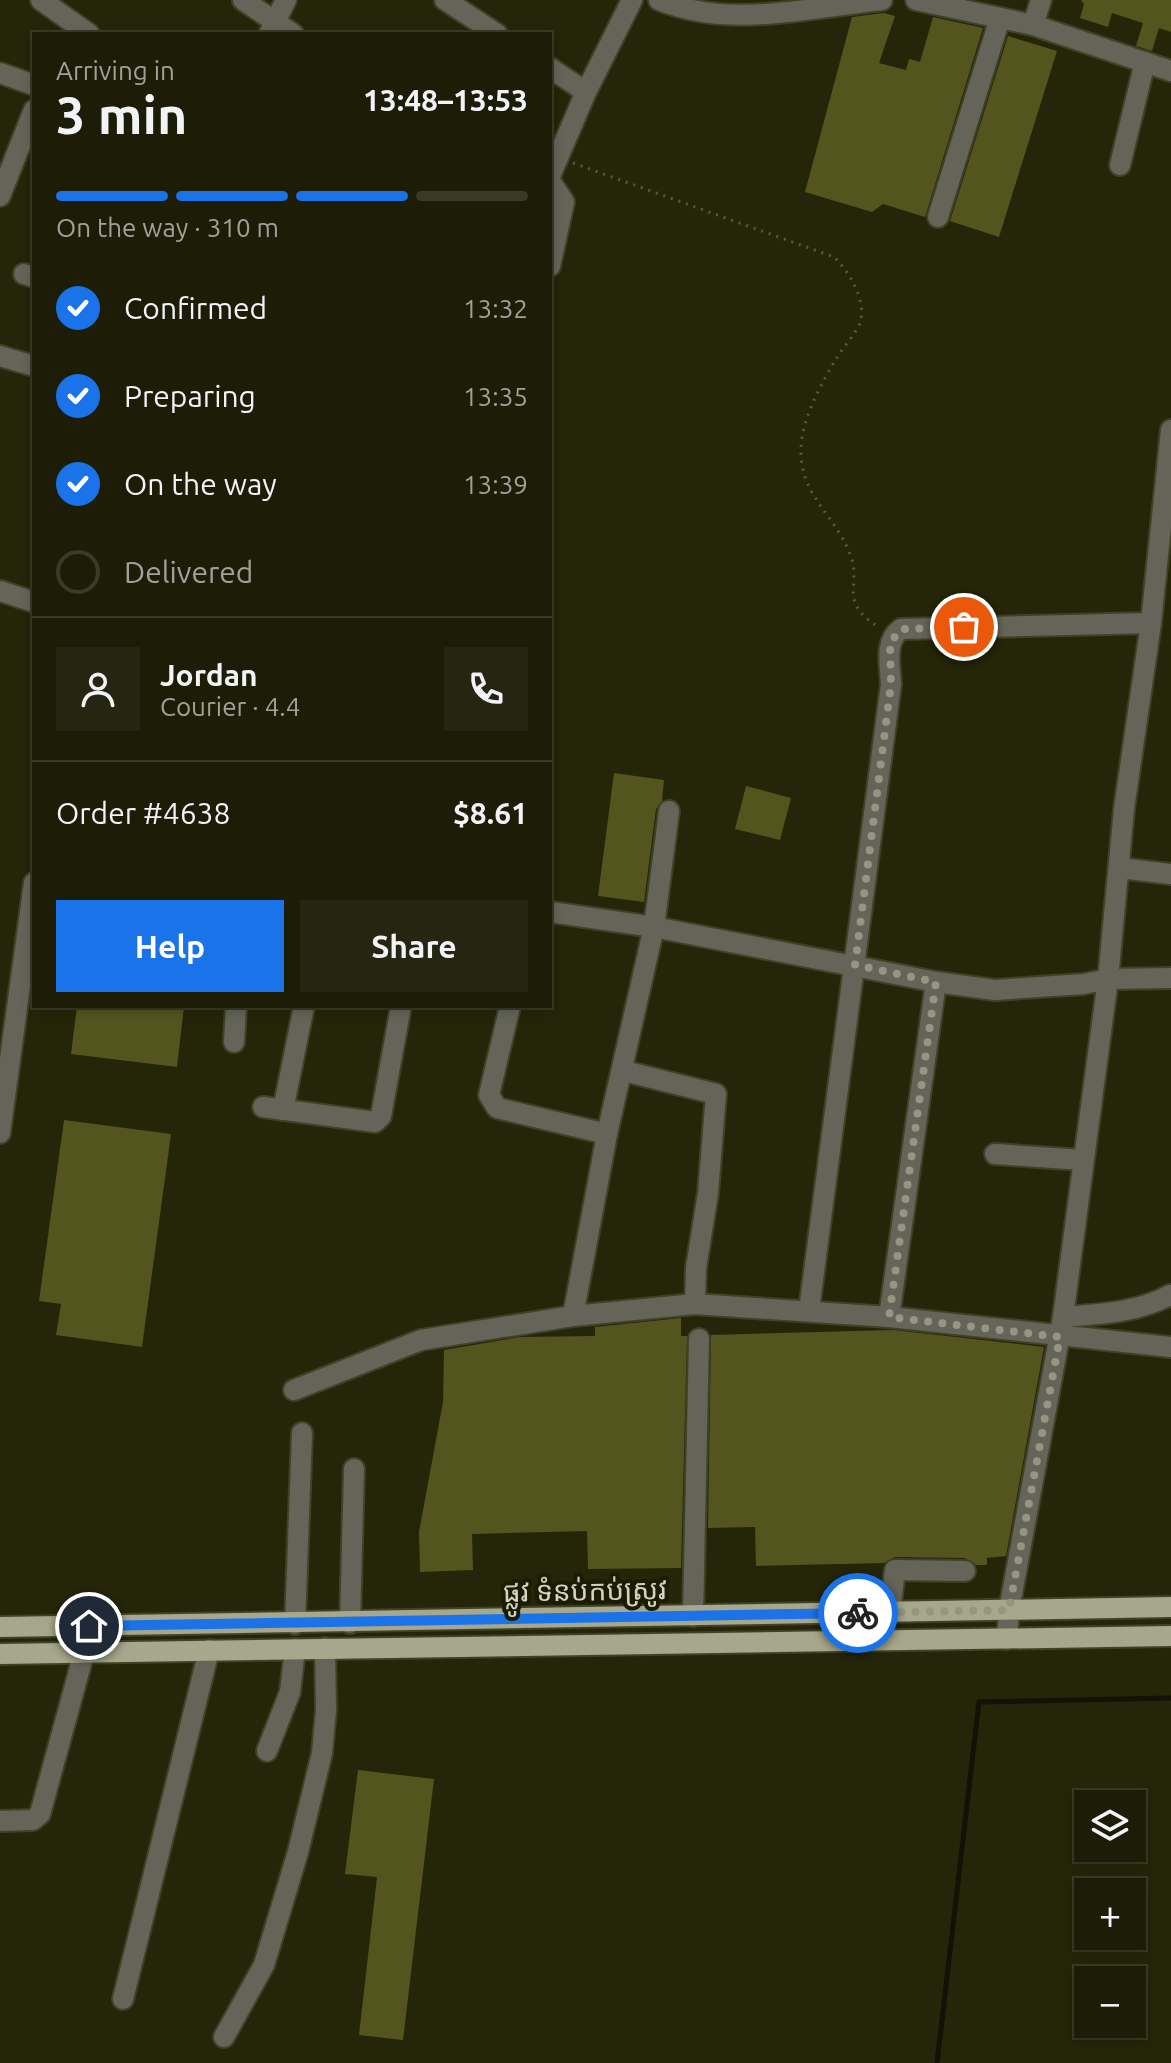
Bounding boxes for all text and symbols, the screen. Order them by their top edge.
text: Arriving in [56,56,175,85]
text: 13:48–13:53 [363,83,528,117]
text: 3 min [56,86,187,144]
text: On the way · 310 m [56,213,279,242]
icon: check [56,286,100,330]
text: Confirmed [124,291,267,325]
text: 13:32 [463,294,528,323]
icon: check [56,374,100,418]
text: Preparing [124,379,256,413]
text: 13:35 [463,382,528,411]
icon: check [56,462,100,506]
text: On the way [124,467,277,501]
text: 13:39 [463,470,528,499]
text: Delivered [124,555,253,589]
pin [930,593,998,661]
icon: bag [942,605,986,649]
button: person [56,647,140,731]
button: phone [444,647,528,731]
text: Jordan [160,658,258,692]
text: Courier · 4.4 [160,692,300,721]
text: Order #4638 [56,796,230,830]
text: $8.61 [453,796,528,830]
button: Help [56,900,284,992]
button: Share [300,900,528,992]
street label: ផ្លូវ ទំនប់កប់ស្រូវ [503,1573,668,1617]
courier [818,1573,898,1653]
icon: bike [836,1591,880,1635]
pin [55,1592,123,1660]
icon: home [67,1604,111,1648]
map controls [1074,1790,1146,2038]
button: layers [1074,1790,1146,1862]
button: + [1074,1878,1146,1950]
button: − [1074,1966,1146,2038]

